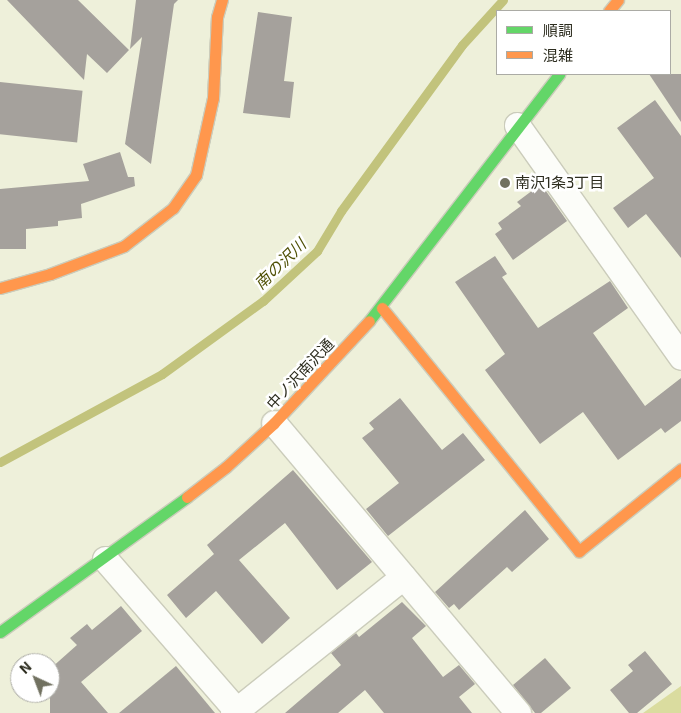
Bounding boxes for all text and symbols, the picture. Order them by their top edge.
legend [496,10,671,75]
text: 順調 [543,21,573,39]
text: 混雑 [543,46,573,64]
place label: 南沢1条3丁目 [515,174,604,192]
marker: 南沢1条3丁目 [499,177,511,189]
water label: 南の沢川 [250,235,310,293]
street label: 中ノ沢南沢通 [263,335,337,413]
north arrow [10,653,60,703]
text: N [16,658,35,677]

